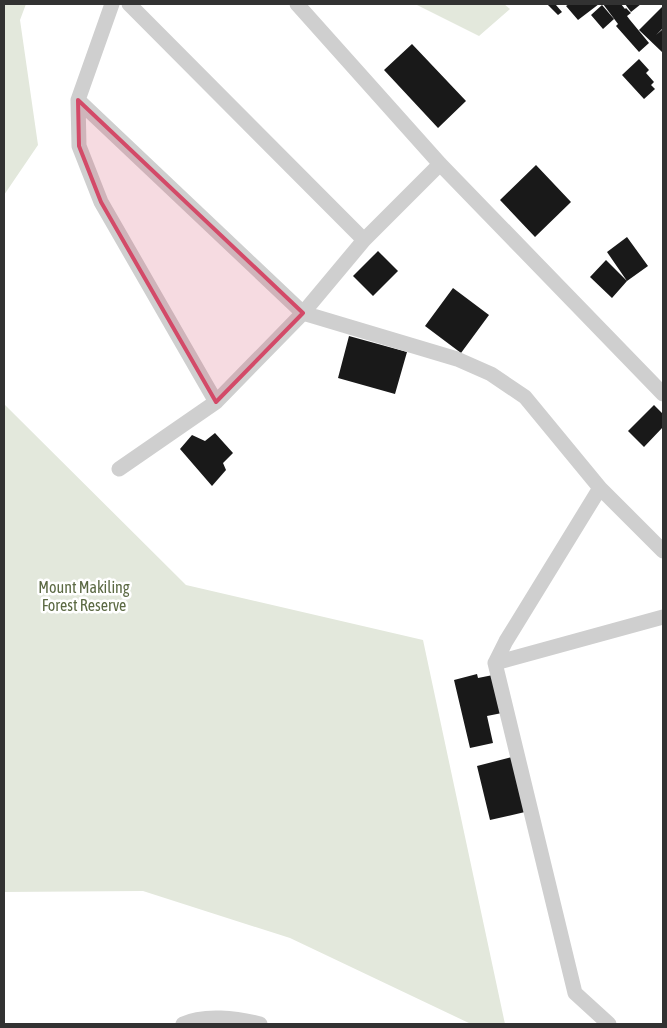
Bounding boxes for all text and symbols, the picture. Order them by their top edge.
park label: Mount Makiling Forest Reserve [38,578,130,614]

